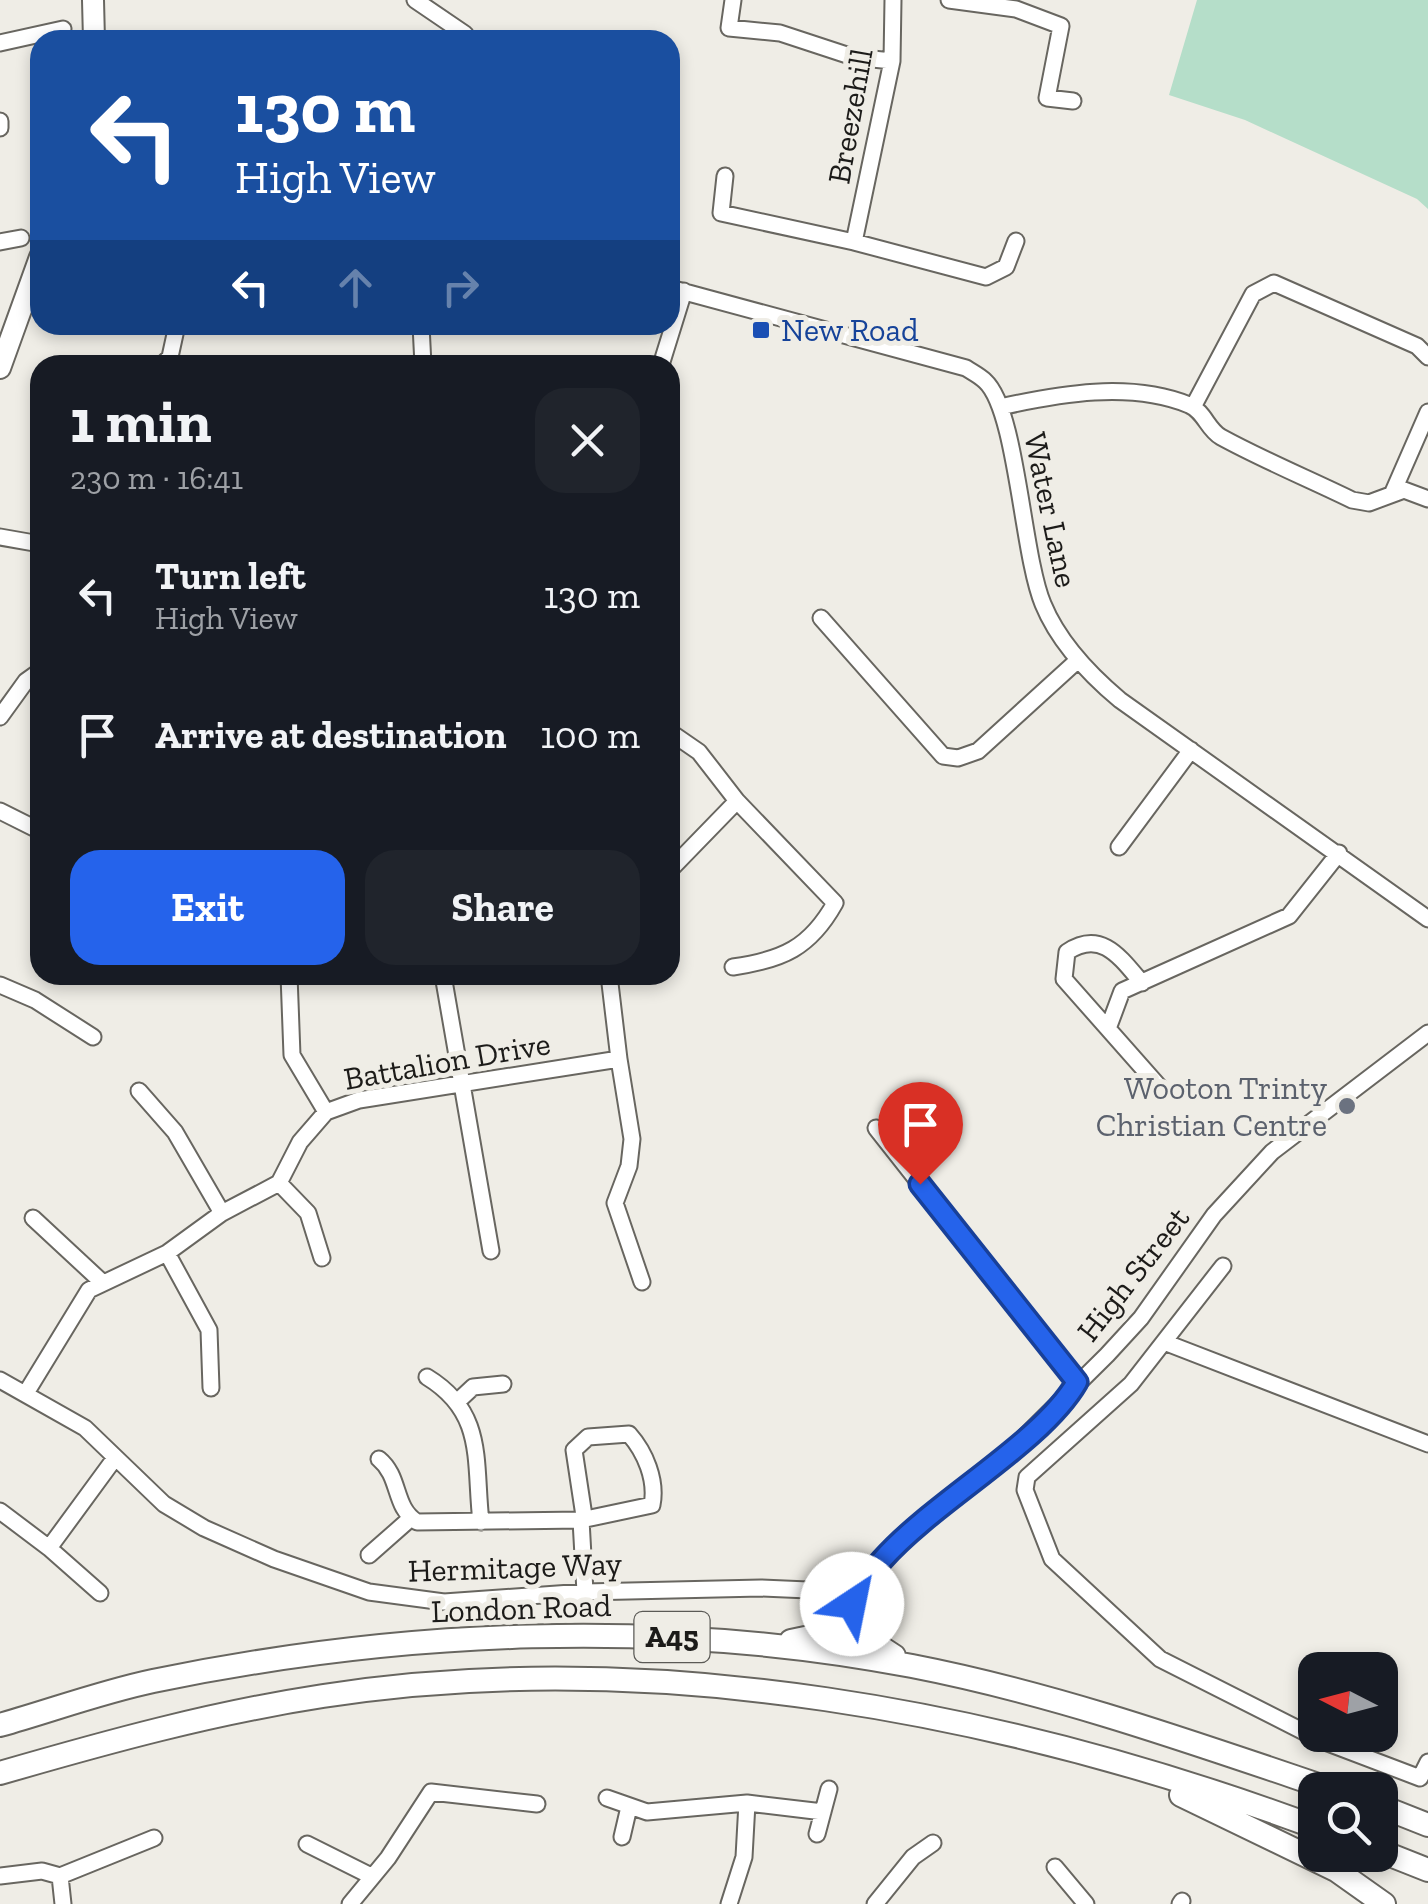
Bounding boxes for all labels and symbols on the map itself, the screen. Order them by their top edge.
street label: Breezehill [819,45,881,187]
place label: New Road [781,311,919,349]
marker: New Road [750,319,772,341]
street label: Water Lane [1016,429,1086,591]
street label: Battalion Drive [341,1024,553,1098]
place label: Wooton Trinty Christian Centre [1096,1069,1328,1144]
pin [878,1082,963,1185]
marker: Wooton Trinty Christian Centre [1336,1095,1358,1117]
street label: High Street [1069,1199,1197,1349]
street label: Hermitage Way [407,1544,623,1590]
position arrow [800,1552,904,1656]
street label: London Road [430,1586,612,1630]
road number: A45 [634,1612,710,1662]
north arrow [1298,1652,1398,1752]

